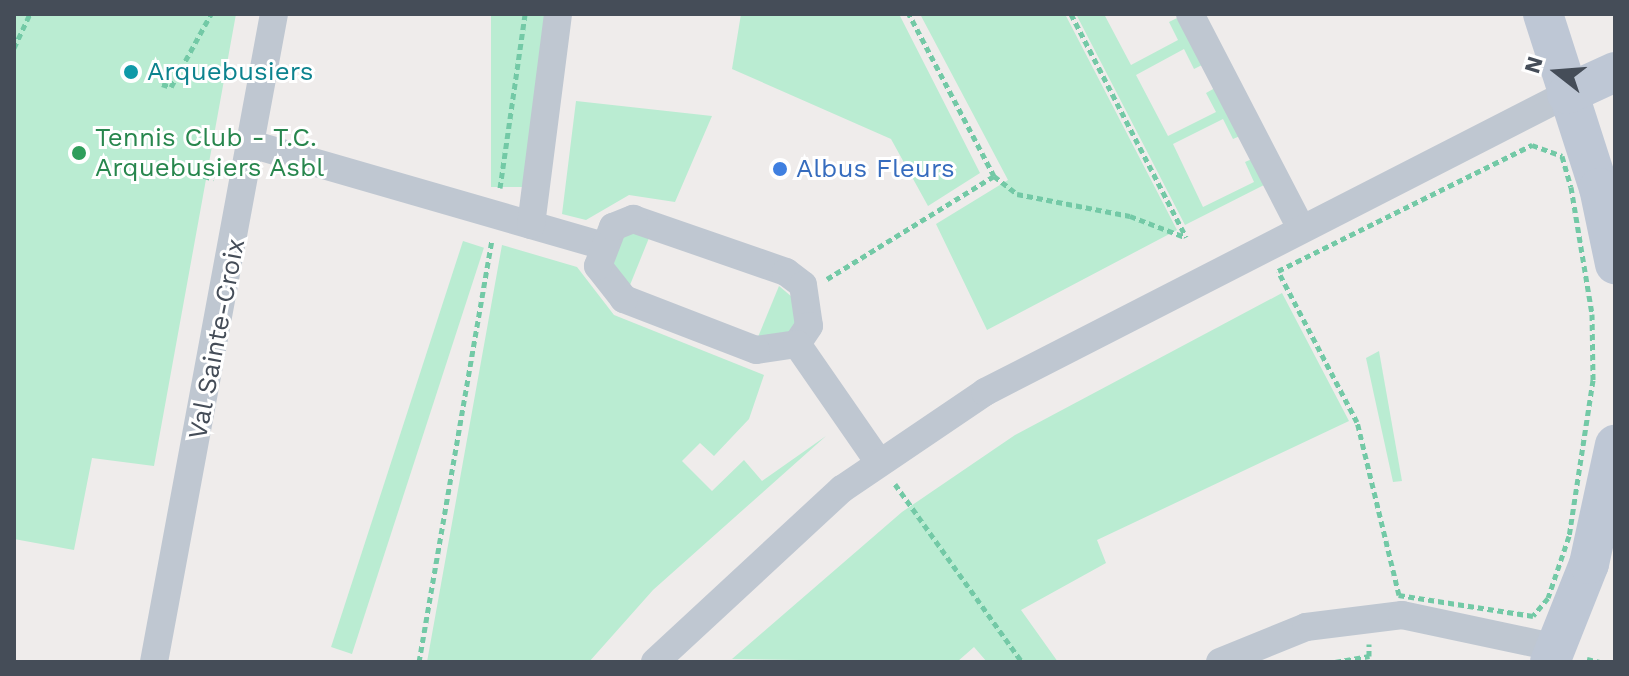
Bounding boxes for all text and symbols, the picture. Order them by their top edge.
north arrow [1517,32,1597,112]
text: N [1519,53,1548,76]
place label: Arquebusiers [147,56,313,88]
marker: Arquebusiers [122,63,140,81]
place label: Tennis Club - T.C. Arquebusiers Asbl [95,122,325,184]
marker: Tennis Club - T.C. Arquebusiers Asbl [70,144,88,162]
place label: Albus Fleurs [796,153,955,185]
marker: Albus Fleurs [771,160,789,178]
street label: Val Sainte-Croix [182,236,252,442]

